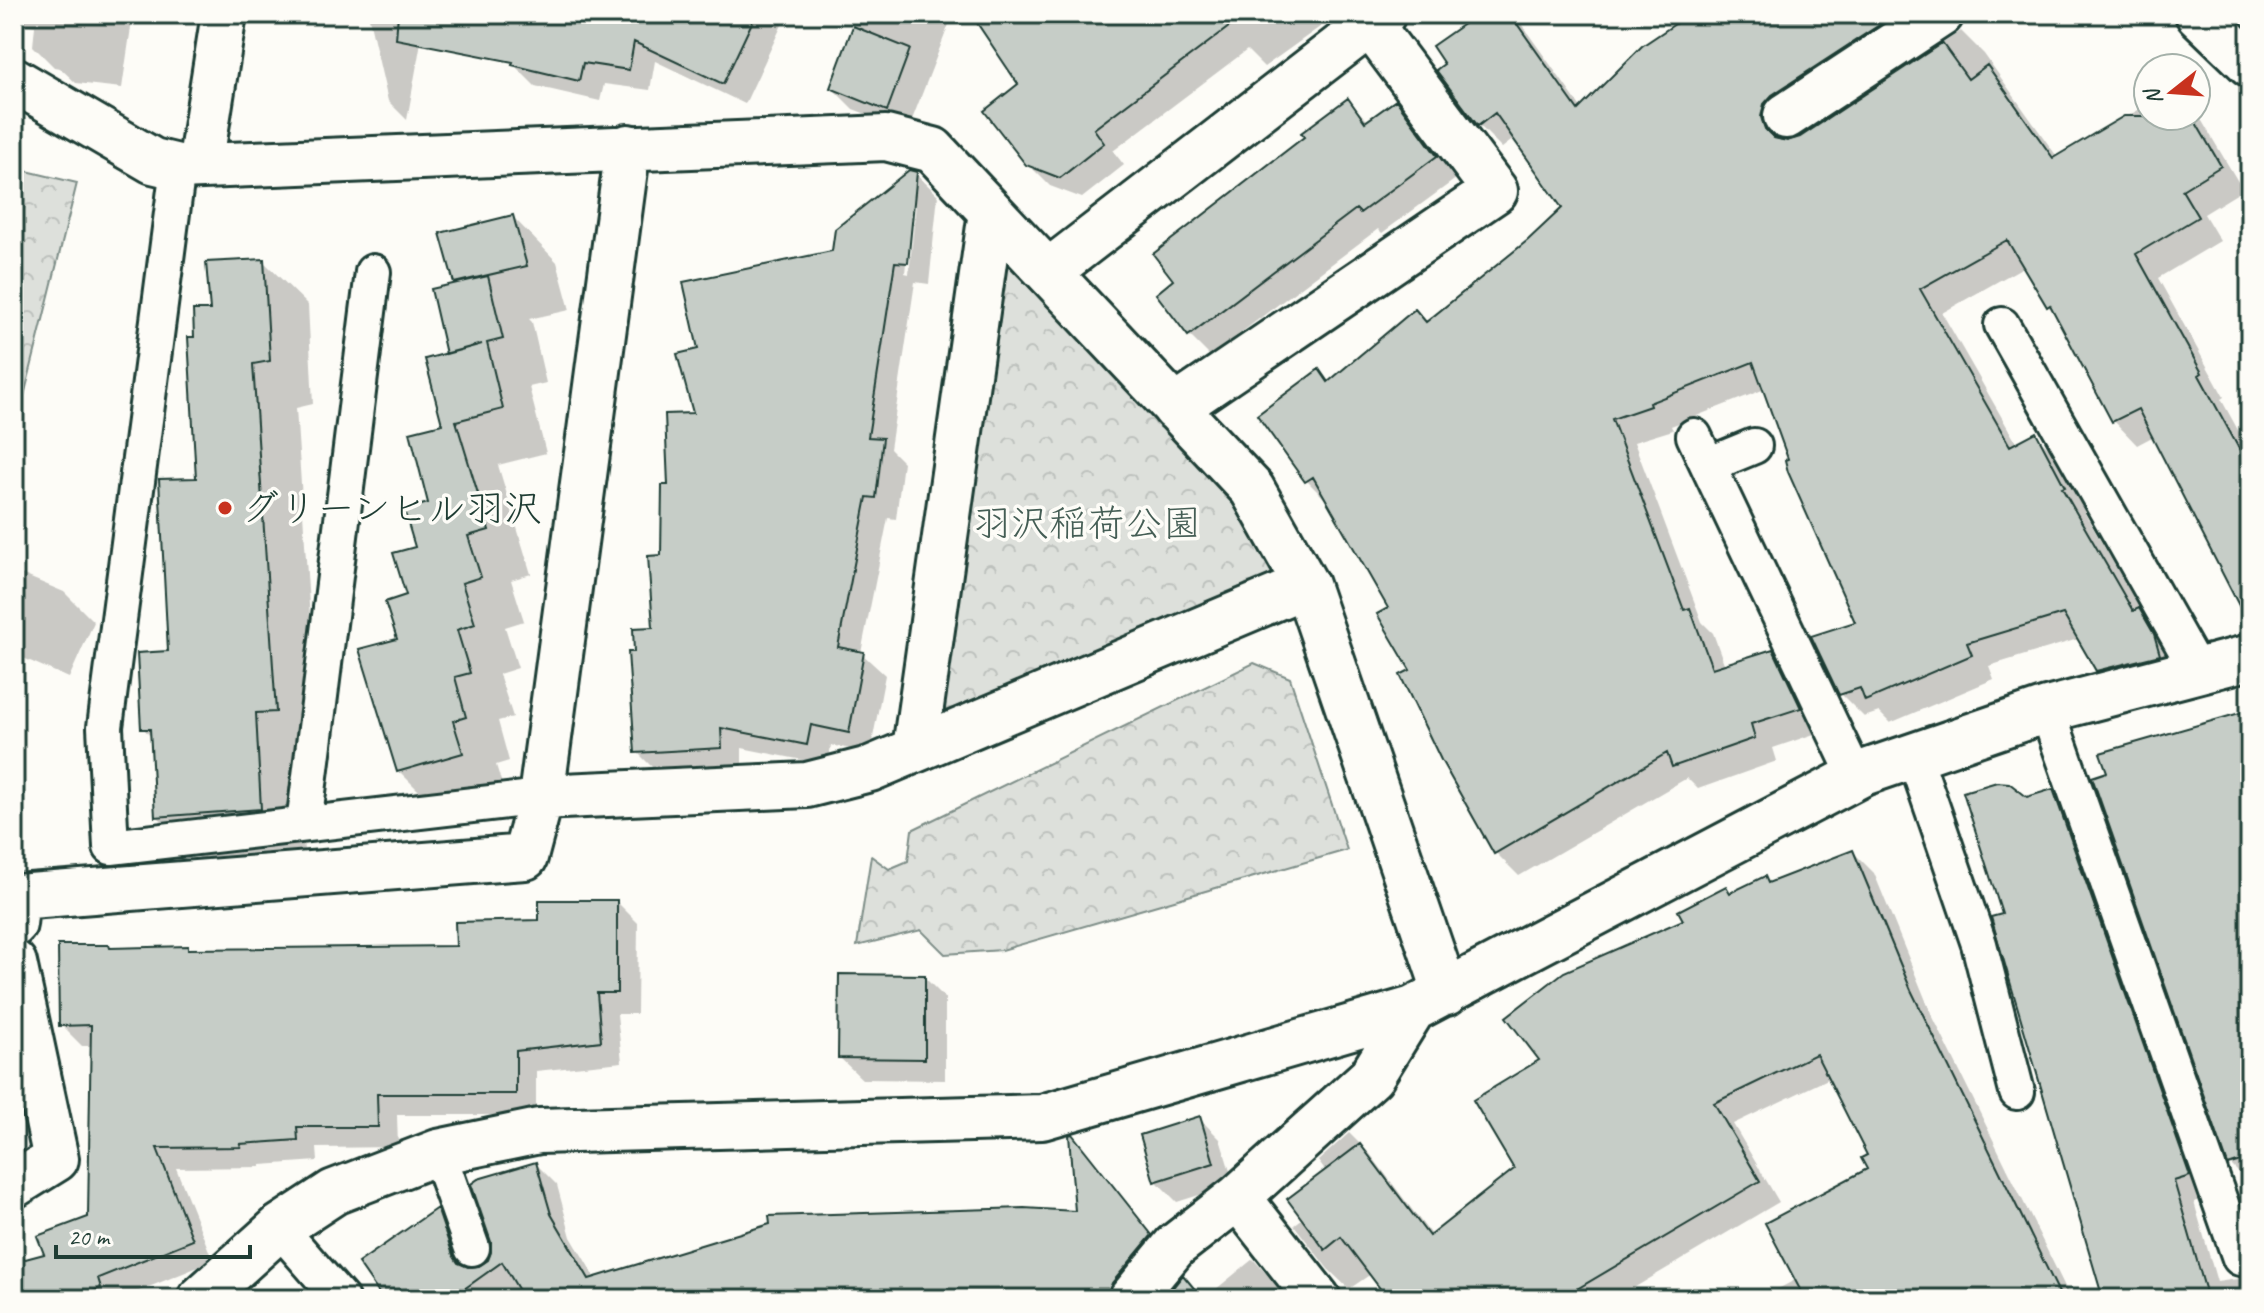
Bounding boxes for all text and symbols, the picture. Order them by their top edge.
north arrow [2132,52,2212,132]
text: N [2137,84,2169,108]
place label: グリーンヒル羽沢 [241,485,542,532]
marker: グリーンヒル羽沢 [216,499,234,517]
park label: 羽沢稲荷公園 [973,500,1201,547]
scale bar [56,1209,250,1259]
text: 20 m [68,1222,111,1252]

